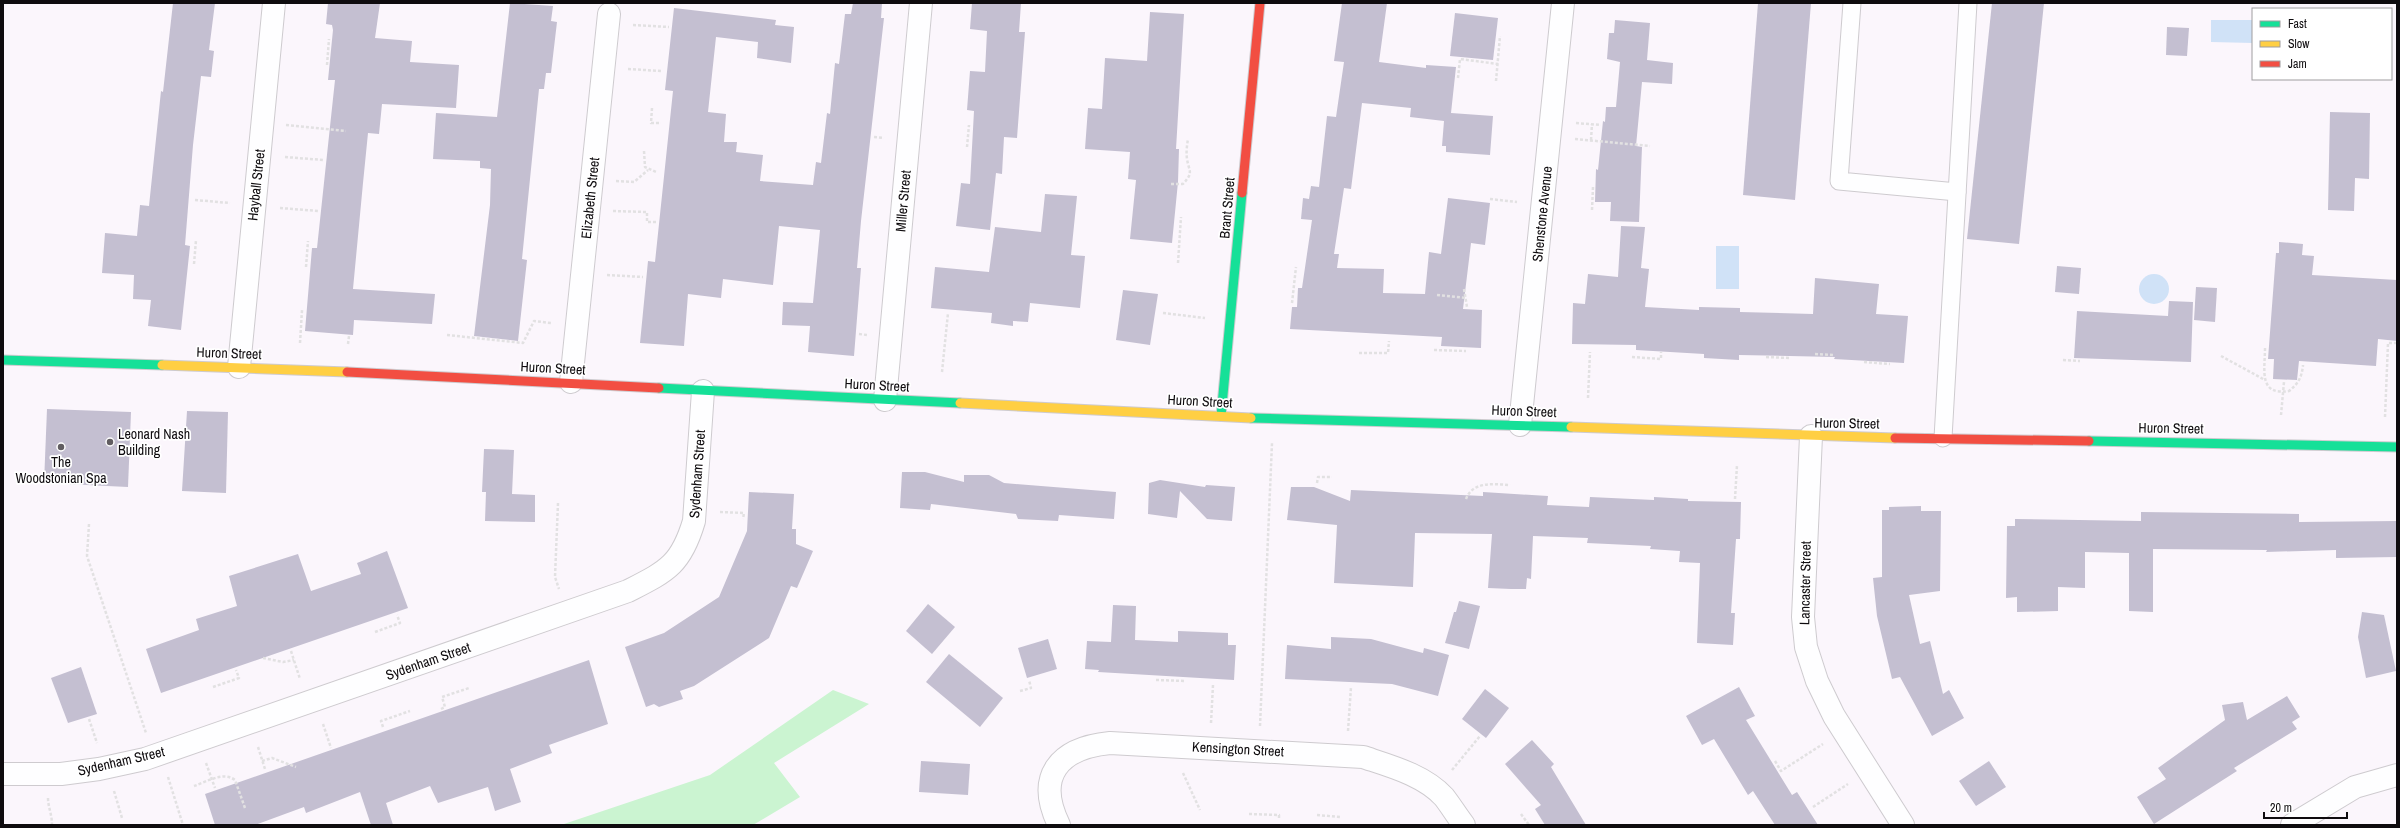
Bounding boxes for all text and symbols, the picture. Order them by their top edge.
legend [2252,8,2392,80]
text: Fast [2288,16,2307,32]
text: Slow [2288,36,2310,52]
text: Jam [2288,56,2307,72]
street label: Hayball Street [243,148,269,222]
street label: Elizabeth Street [577,156,603,240]
street label: Shenstone Avenue [1528,165,1556,263]
street label: Miller Street [891,169,915,233]
street label: Brant Street [1215,177,1239,239]
street label: Huron Street [196,343,262,363]
street label: Huron Street [520,357,586,379]
street label: Huron Street [844,374,910,396]
street label: Huron Street [1167,390,1233,412]
street label: Huron Street [1491,401,1557,421]
street label: Huron Street [1814,413,1880,433]
street label: Huron Street [2138,418,2204,438]
place label: Leonard Nash Building [118,425,190,459]
street label: Sydenham Street [685,429,709,519]
marker: Leonard Nash Building [105,437,115,447]
marker: The Woodstonian Spa [56,442,66,452]
place label: The Woodstonian Spa [15,453,107,487]
street label: Lancaster Street [1795,541,1815,625]
street label: Sydenham Street [383,638,473,684]
street label: Kensington Street [1192,738,1284,760]
street label: Sydenham Street [76,742,166,780]
scale bar [2264,794,2347,820]
text: 20 m [2270,800,2292,816]

